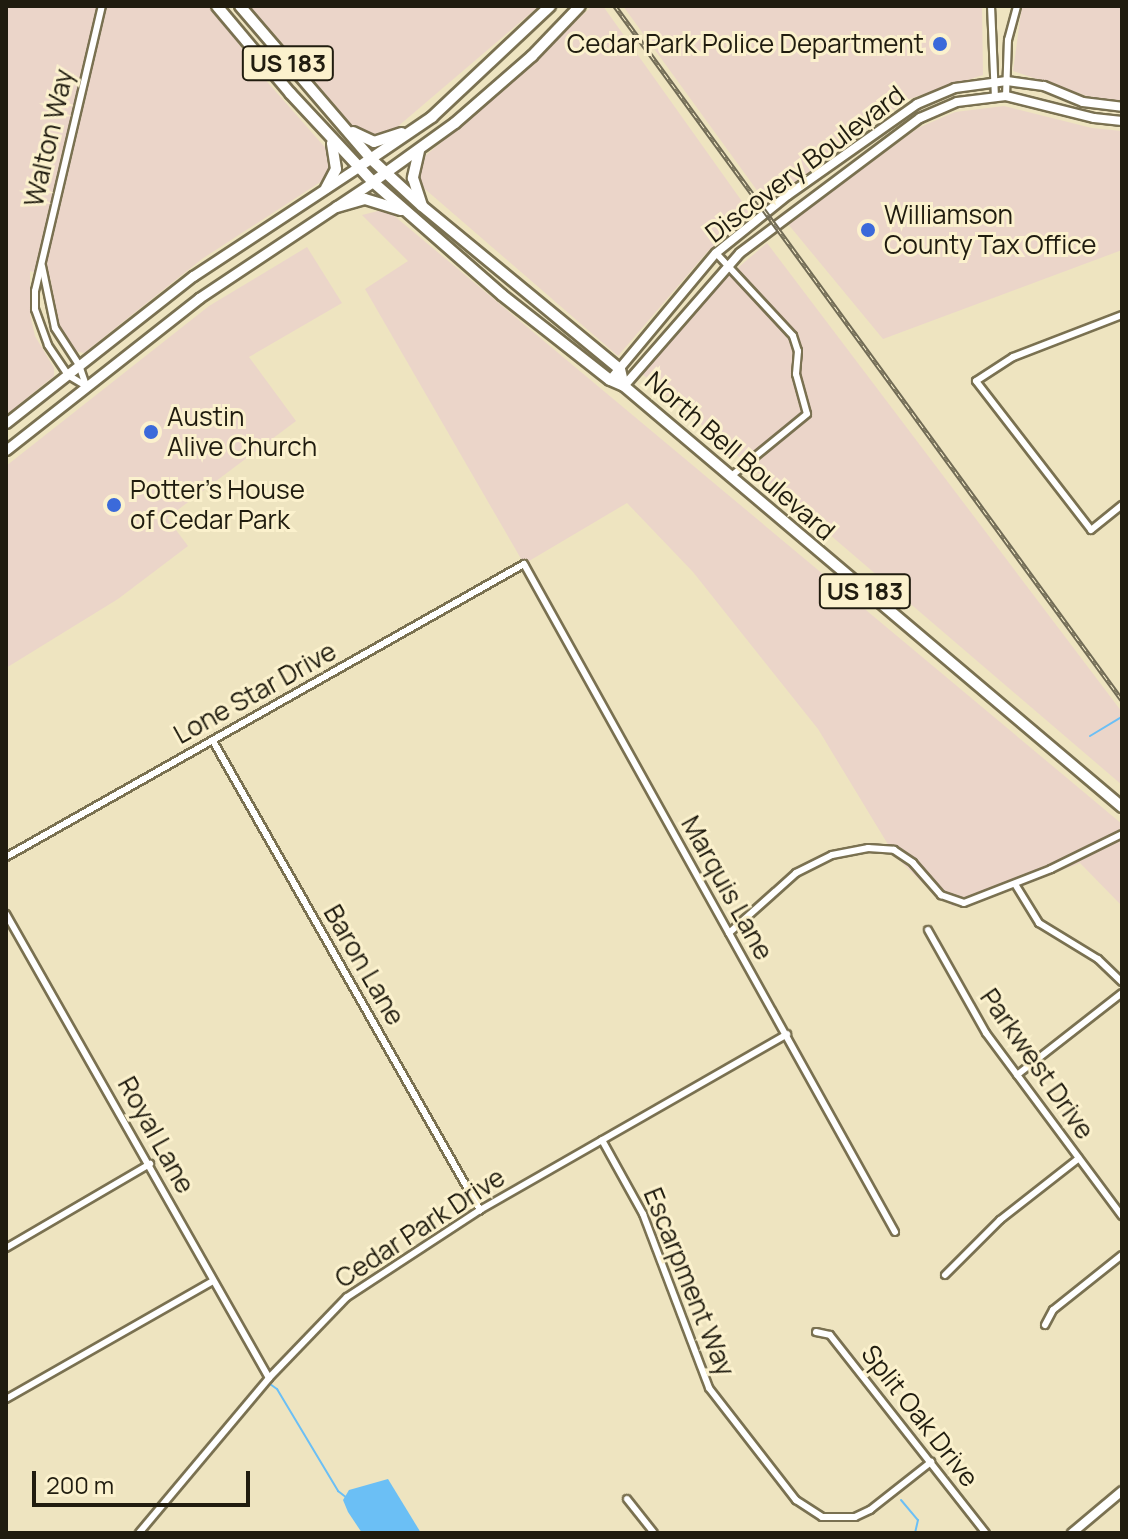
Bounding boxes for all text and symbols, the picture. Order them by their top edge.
place label: Cedar Park Police Department [567,28,924,60]
marker: Cedar Park Police Department [931,35,949,53]
road number: US 183 [240,43,336,83]
street label: Walton Way [18,66,80,210]
street label: Discovery Boulevard [699,79,911,249]
place label: Williamson County Tax Office [884,199,1097,260]
marker: Williamson County Tax Office [859,221,877,239]
street label: North Bell Boulevard [639,365,841,547]
place label: Austin Alive Church [167,401,317,462]
marker: Austin Alive Church [142,423,160,441]
place label: Potter's House of Cedar Park [130,474,305,536]
marker: Potter's House of Cedar Park [105,496,123,514]
road number: US 183 [817,571,913,611]
street label: Lone Star Drive [168,636,342,750]
street label: Marquis Lane [675,811,779,965]
street label: Baron Lane [317,899,411,1031]
street label: Parkwest Drive [974,983,1100,1145]
street label: Royal Lane [111,1071,201,1199]
street label: Cedar Park Drive [329,1162,511,1294]
street label: Escarpment Way [637,1183,741,1381]
street label: Split Oak Drive [855,1339,985,1493]
scale bar [36,1455,254,1505]
text: 200 m [46,1468,114,1501]

